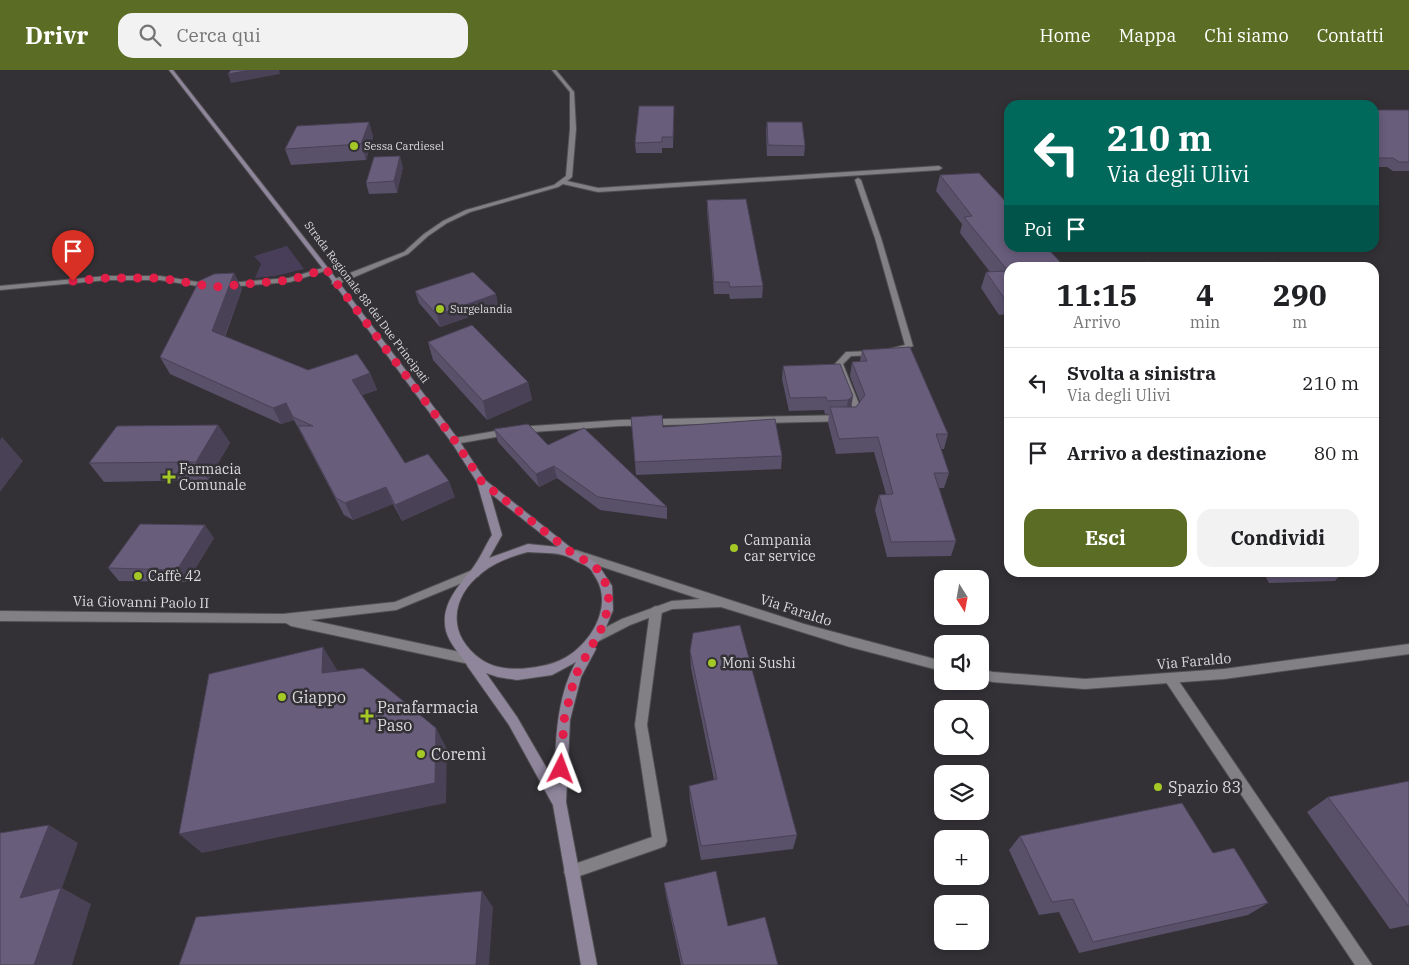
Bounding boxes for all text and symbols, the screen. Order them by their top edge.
search box [118,13,468,58]
text: Drivr [25,19,88,51]
icon: search [136,21,164,49]
text: Cerca qui [176,23,261,47]
text: Home [1040,24,1091,47]
text: Mappa [1119,24,1176,47]
text: Chi siamo [1204,24,1289,47]
text: Contatti [1317,24,1384,47]
text: 210 m [1107,115,1212,161]
icon: left [1024,120,1089,185]
place label: Sessa Cardiesel [364,139,444,153]
marker: Sessa Cardiesel [348,140,360,152]
text: Via degli Ulivi [1107,159,1249,188]
icon: arrive [1062,215,1090,243]
text: Poi [1024,217,1052,241]
street label: Strada Regionale 88 dei Due Principati [302,218,433,386]
pin [52,230,94,281]
icon: arrive [59,237,87,265]
text: 11:15 [1056,275,1137,314]
text: 4 [1196,275,1214,314]
text: 290 [1273,275,1327,314]
place label: Surgelandia [450,302,512,316]
marker: Surgelandia [434,303,446,315]
text: Arrivo [1073,312,1121,332]
text: min [1190,312,1220,332]
text: m [1292,312,1307,332]
text: Svolta a sinistra [1067,361,1216,385]
icon: left [1024,369,1052,397]
text: 210 m [1302,371,1359,395]
text: Via degli Ulivi [1067,385,1171,405]
icon: arrive [1024,439,1052,467]
text: Arrivo a destinazione [1067,441,1266,465]
text: 80 m [1314,441,1359,465]
place label: Farmacia Comunale [179,460,246,494]
marker: Farmacia Comunale [163,471,175,483]
button: Esci [1024,509,1187,567]
button: Condividi [1197,509,1359,567]
place label: Campania car service [744,531,816,565]
marker: Campania car service [728,542,740,554]
place label: Caffè 42 [148,567,202,585]
marker: Caffè 42 [132,570,144,582]
north arrow [934,570,989,625]
map controls [934,570,989,950]
street label: Via Faraldo [758,590,834,630]
street label: Via Giovanni Paolo II [73,592,209,612]
button: sound [934,635,989,690]
street label: Via Faraldo [1156,649,1232,673]
place label: Moni Sushi [722,654,796,672]
marker: Moni Sushi [706,657,718,669]
place label: Giappo [292,687,346,707]
marker: Giappo [276,691,288,703]
place label: Parafarmacia Paso [377,697,479,735]
button: search [934,700,989,755]
marker: Parafarmacia Paso [361,710,373,722]
position arrow [534,742,586,794]
place label: Coremì [431,744,486,764]
marker: Coremì [415,748,427,760]
button: layers [934,765,989,820]
place label: Spazio 83 [1168,777,1241,797]
marker: Spazio 83 [1152,781,1164,793]
button: + [934,830,989,885]
button: − [934,895,989,950]

